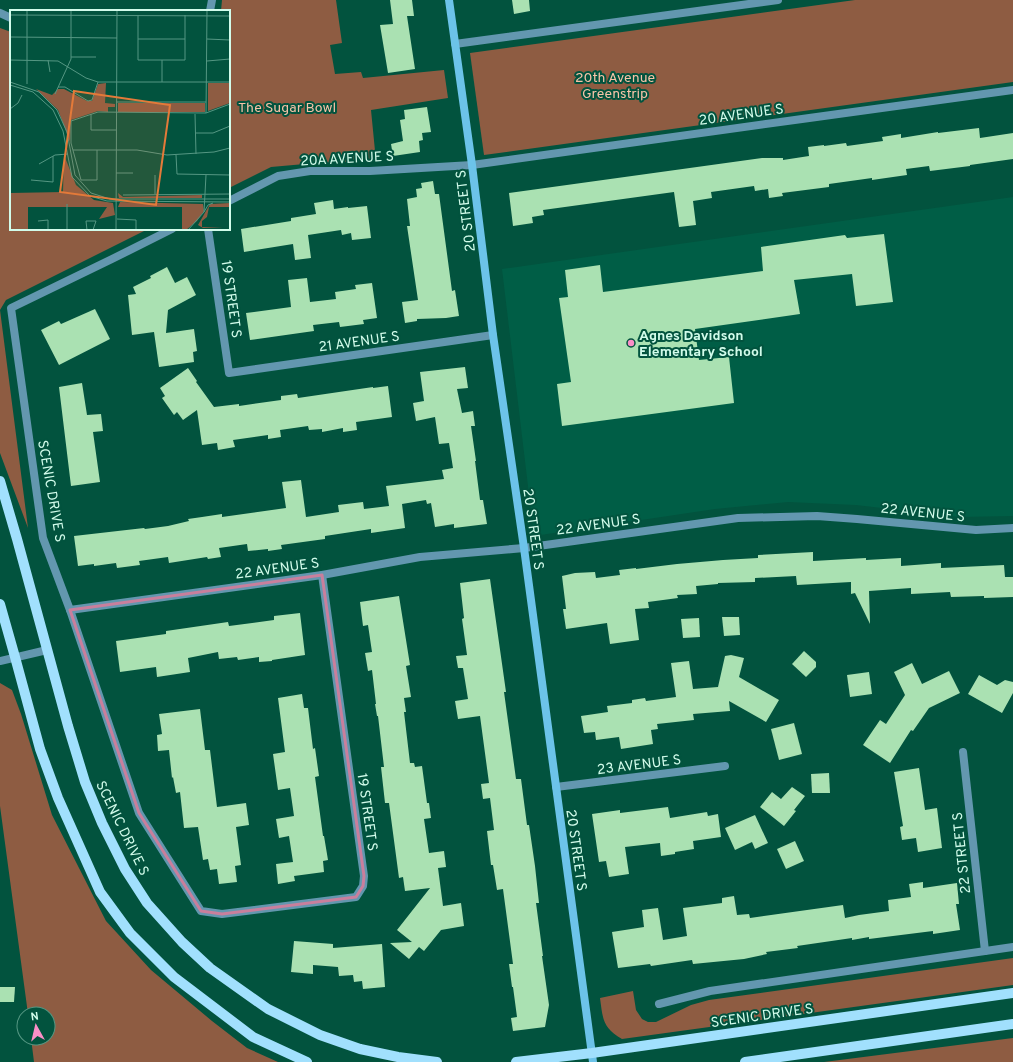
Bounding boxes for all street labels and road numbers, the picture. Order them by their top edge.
street label: 20 AVENUE S [698,101,785,130]
street label: 20A AVENUE S [300,149,394,170]
street label: 20 STREET S [453,169,480,253]
street label: 19 STREET S [217,259,244,339]
street label: 21 AVENUE S [318,328,401,357]
street label: SCENIC DRIVE S [33,439,68,544]
street label: 20 STREET S [518,487,547,571]
street label: 22 AVENUE S [880,501,966,526]
street label: 22 AVENUE S [555,511,641,540]
street label: 22 AVENUE S [234,555,320,584]
street label: 23 AVENUE S [596,752,682,779]
street label: 19 STREET S [353,772,380,852]
street label: SCENIC DRIVE S [91,778,152,879]
street label: 20 STREET S [561,808,590,892]
street label: 22 STREET S [950,811,975,894]
street label: SCENIC DRIVE S [710,1001,815,1032]

